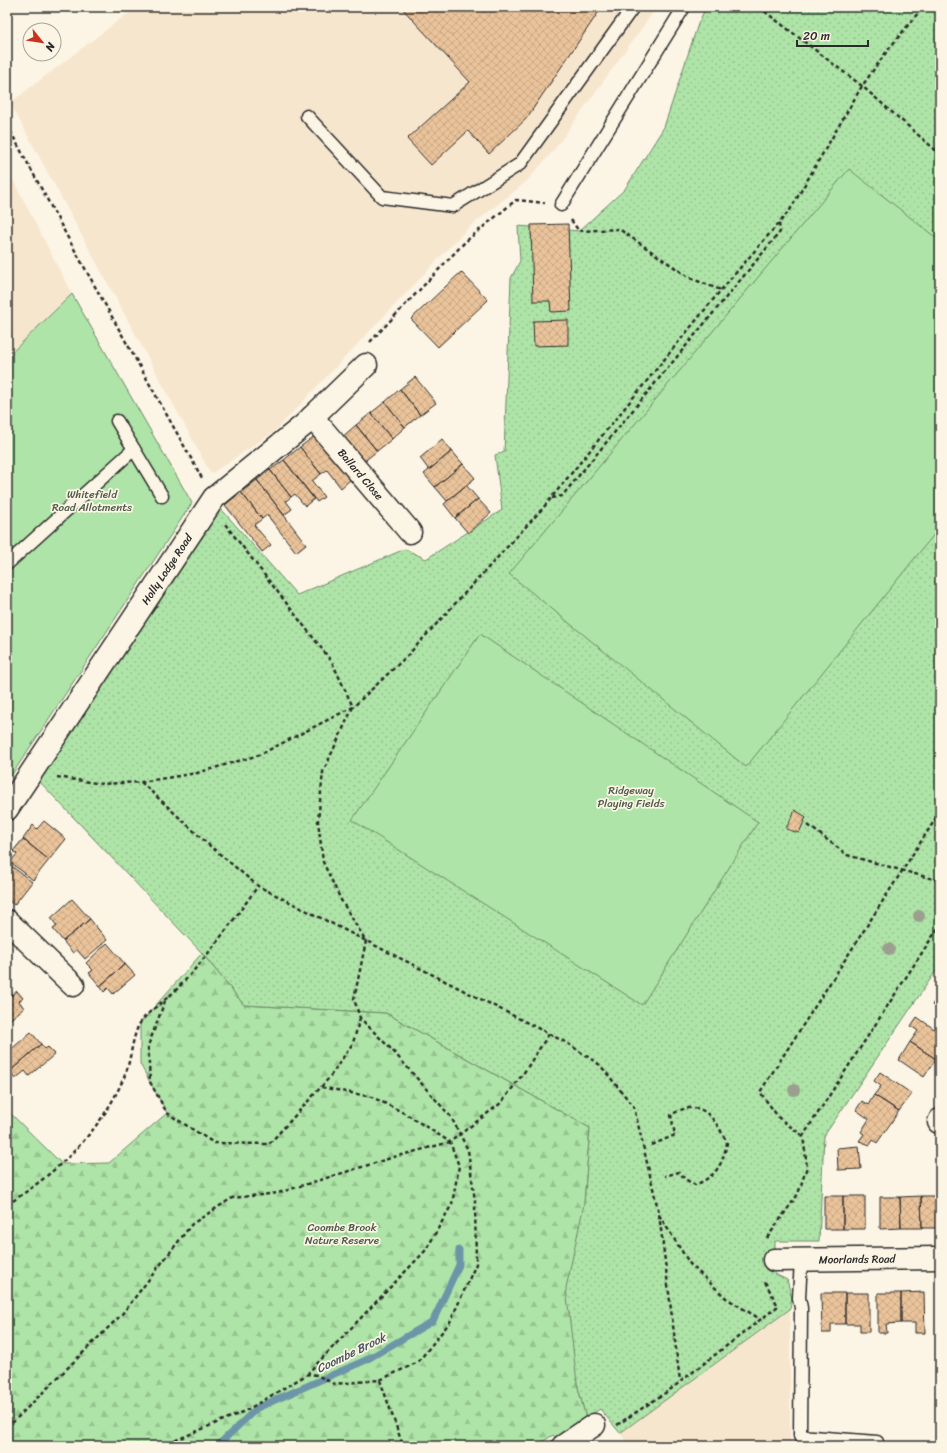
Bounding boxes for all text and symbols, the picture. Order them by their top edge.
north arrow [22,22,62,62]
scale bar [797,22,868,48]
text: 20 m [803,25,830,47]
text: N [40,38,61,55]
street label: Ballard Close [333,444,388,505]
park label: Whitefield Road Allotments [52,485,133,517]
street label: Holly Lodge Road [136,529,198,609]
park label: Ridgeway Playing Fields [597,781,666,813]
park label: Coombe Brook Nature Reserve [305,1218,380,1250]
street label: Moorlands Road [819,1250,897,1269]
water label: Coombe Brook [312,1326,391,1379]

